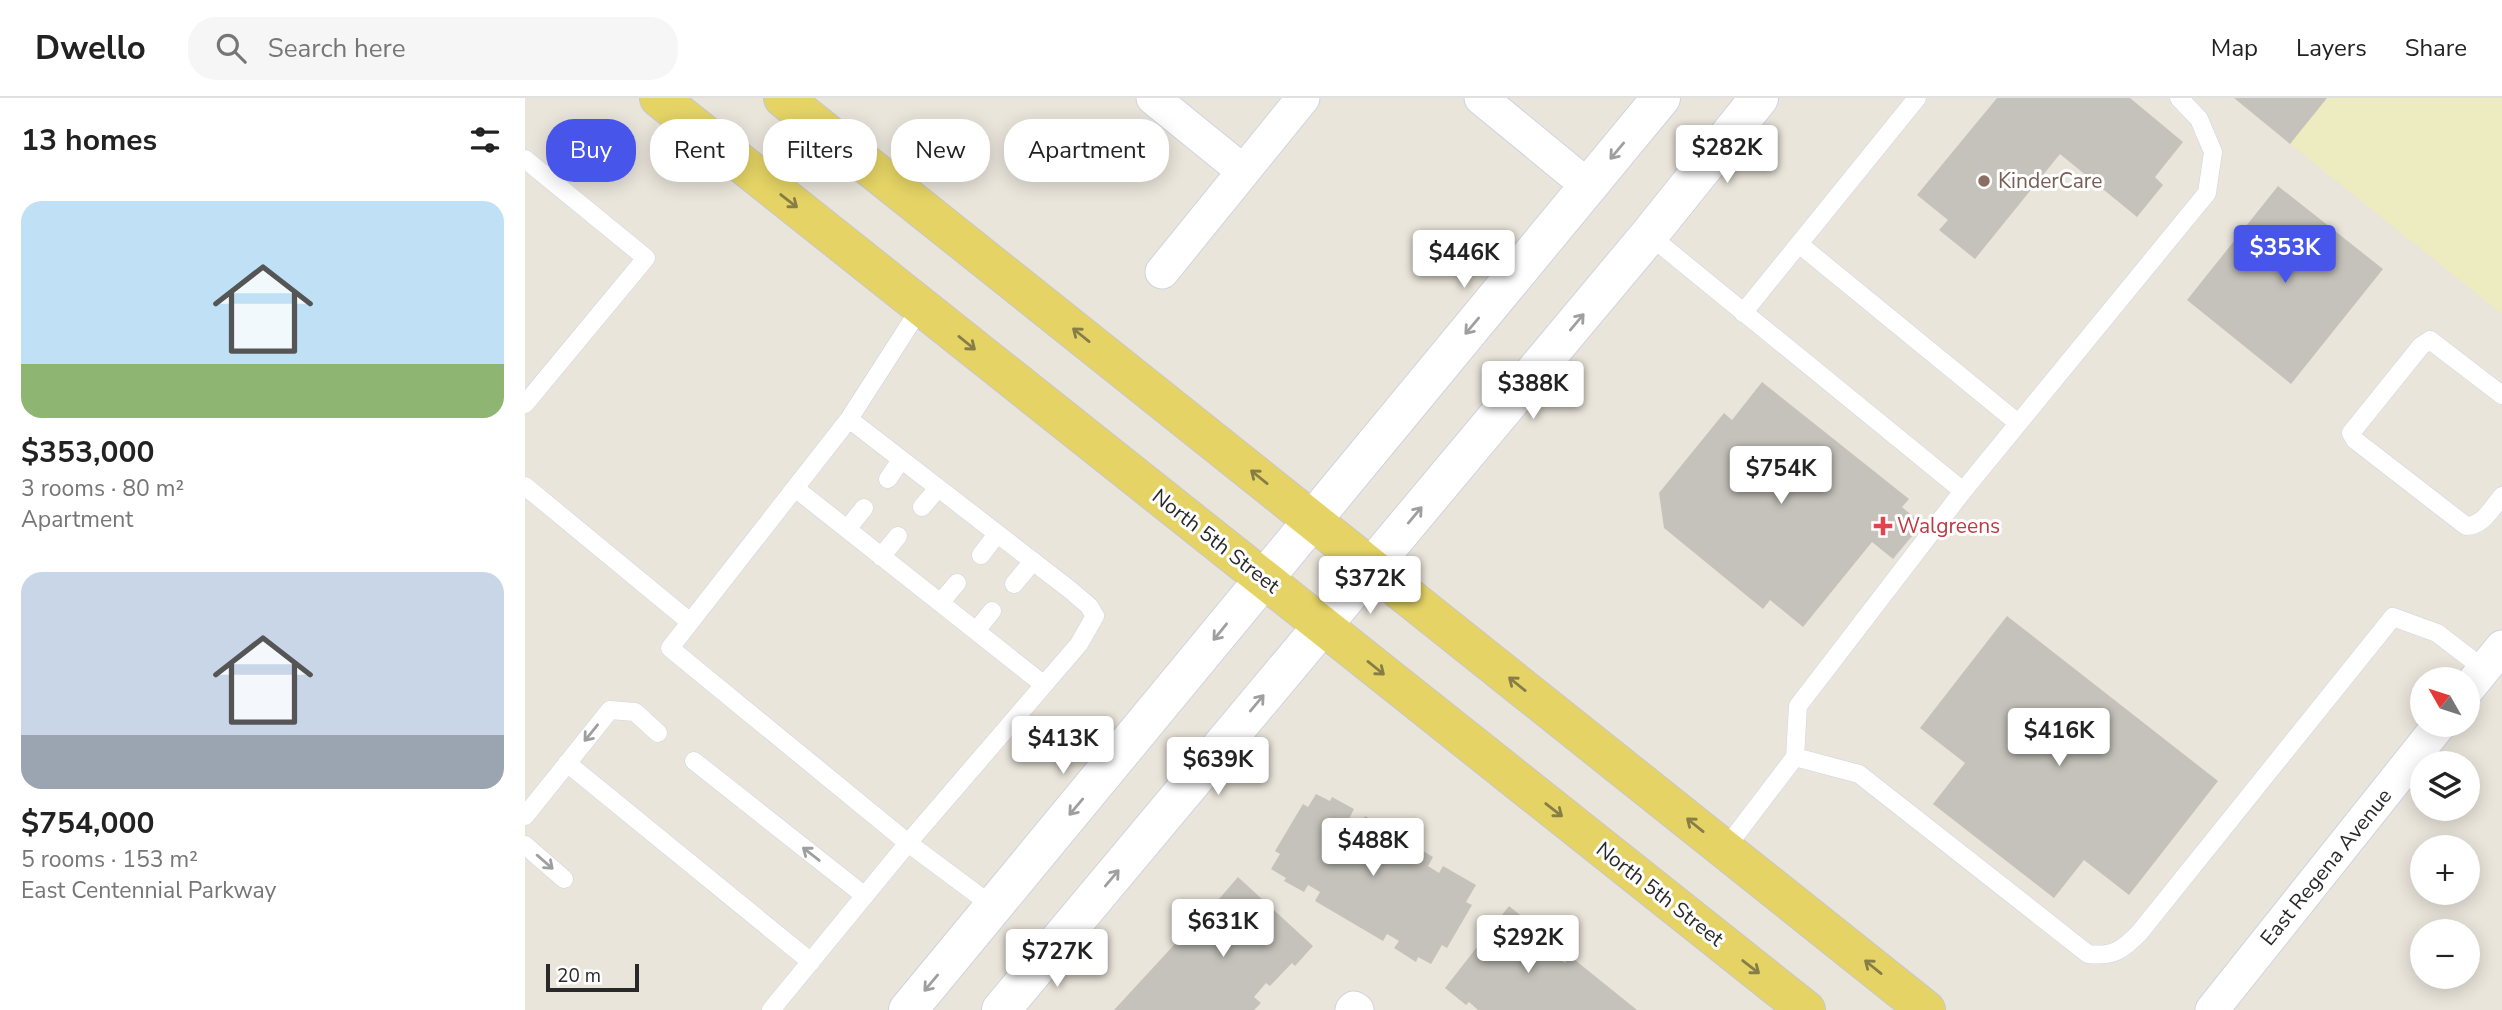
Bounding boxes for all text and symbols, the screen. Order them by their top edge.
search box [188,17,678,80]
text: Dwello [35,26,146,71]
icon: search [212,29,250,67]
text: Search here [268,31,406,66]
text: Map [2211,32,2258,64]
text: Layers [2296,32,2367,64]
text: Share [2405,32,2467,64]
chip: Buy [546,119,636,182]
chip: Rent [650,119,749,182]
chip: Filters [763,119,877,182]
chip: New [891,119,990,182]
chip: Apartment [1004,119,1169,182]
text: 13 homes [21,120,157,161]
icon: filters [466,121,504,159]
pin: $282K [1678,126,1776,185]
text: $282K [1692,132,1762,163]
one-way arrow [1609,141,1625,159]
place label: KinderCare [1998,167,2102,195]
marker: KinderCare [1976,173,1992,189]
one-way arrow [779,194,798,209]
pin: $353K [2236,226,2334,285]
pin: $446K [1415,230,1513,290]
text: $353K [2250,232,2320,263]
text: $446K [1429,237,1499,268]
icon: home [200,246,326,372]
one-way arrow [1569,313,1585,331]
one-way arrow [1465,317,1480,335]
one-way arrow [1073,328,1091,343]
one-way arrow [958,335,976,351]
pin: $388K [1484,362,1582,421]
text: $388K [1498,368,1568,399]
text: $353,000 [21,432,154,473]
pin: $754K [1732,446,1830,506]
text: $754K [1746,453,1816,484]
one-way arrow [1250,470,1269,485]
text: 3 rooms · 80 m² [21,473,184,504]
street label: North 5th Street [1146,482,1286,600]
text: Apartment [21,504,133,535]
one-way arrow [1407,507,1423,525]
place label: Walgreens [1897,512,2000,540]
marker: Walgreens [1875,518,1891,534]
pin: $372K [1321,556,1419,616]
text: $372K [1335,563,1405,594]
icon: home [200,617,326,743]
one-way arrow [1213,622,1228,640]
one-way arrow [1366,661,1385,676]
north arrow [2410,667,2480,737]
map controls [2410,667,2480,989]
one-way arrow [1509,676,1527,691]
one-way arrow [1250,695,1265,713]
pin: $416K [2010,708,2108,768]
text: $416K [2024,715,2094,746]
pin: $413K [1014,716,1112,776]
text: $413K [1028,723,1098,754]
one-way arrow [583,724,599,742]
pin: $639K [1169,738,1267,797]
text: $639K [1183,744,1253,775]
button: layers [2410,751,2480,821]
street label: East Regena Avenue [2254,783,2398,951]
one-way arrow [1068,798,1083,816]
one-way arrow [1545,802,1563,817]
text: $754,000 [21,803,154,844]
pin: $488K [1324,818,1422,878]
one-way arrow [1686,818,1704,833]
text: $488K [1338,825,1408,856]
street label: North 5th Street [1590,835,1730,953]
button: + [2410,835,2480,905]
text: 5 rooms · 153 m² [21,844,198,875]
one-way arrow [803,846,821,861]
one-way arrow [535,854,553,870]
one-way arrow [1104,870,1120,888]
text: East Centennial Parkway [21,875,276,906]
pin: $631K [1174,900,1272,959]
text: $631K [1188,906,1258,937]
pin: $292K [1479,916,1577,975]
button: − [2410,919,2480,989]
text: $292K [1493,922,1563,953]
pin: $727K [1008,930,1106,989]
text: $727K [1022,936,1092,967]
one-way arrow [1742,959,1760,974]
one-way arrow [1864,960,1882,975]
scale bar [546,961,639,993]
text: 20 m [557,963,601,989]
one-way arrow [923,973,939,991]

